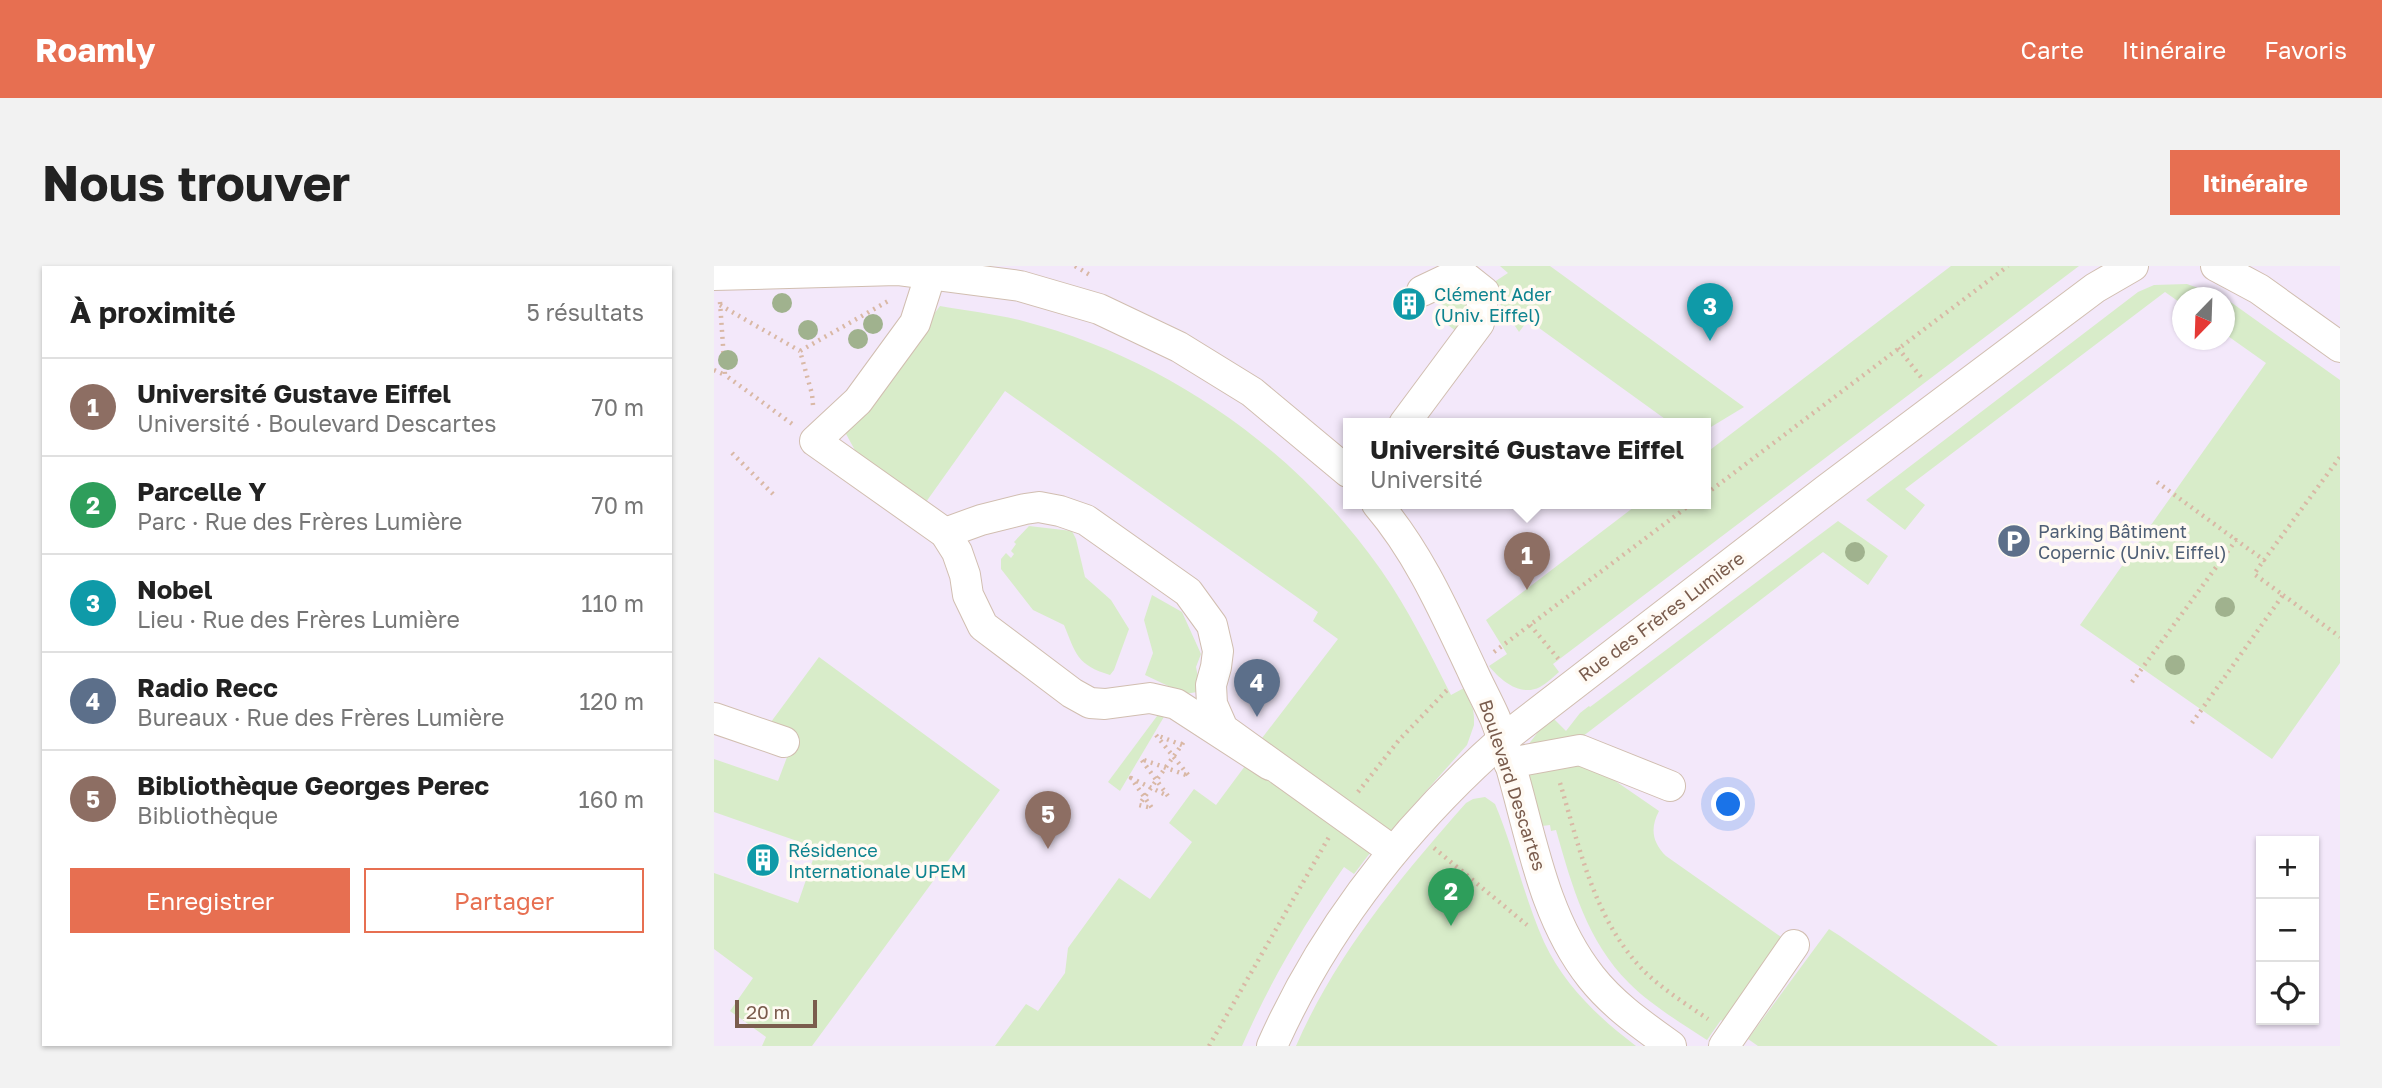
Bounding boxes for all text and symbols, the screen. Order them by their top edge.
text: Roamly [35,30,155,69]
text: Carte [2021,35,2084,64]
text: Itinéraire [2122,35,2226,64]
text: Favoris [2264,35,2347,64]
button: Itinéraire [2170,150,2340,215]
text: Nous trouver [42,153,350,212]
place label: Clément Ader (Univ. Eiffel) [1434,283,1552,326]
pin: 3 [1687,283,1733,341]
building icon: Clément Ader (Univ. Eiffel) [1390,285,1428,323]
north arrow [2172,287,2235,350]
text: À proximité [70,294,236,330]
text: 5 résultats [526,298,644,326]
text: Université Gustave Eiffel [137,378,451,409]
text: 1 [87,393,99,421]
text: 70 m [591,393,644,421]
text: Université · Boulevard Descartes [137,409,496,437]
popup [1343,418,1711,509]
text: Université Gustave Eiffel [1370,434,1684,465]
text: Université [1370,465,1483,493]
text: Parcelle Y [137,476,266,507]
text: 2 [86,491,100,519]
text: 70 m [591,491,644,519]
text: Parc · Rue des Frères Lumière [137,507,462,535]
place label: Parking Bâtiment Copernic (Univ. Eiffel) [2038,520,2227,563]
parking icon: Parking Bâtiment Copernic (Univ. Eiffel) [1995,522,2033,560]
pin: 1 [1504,532,1550,590]
street label: Rue des Frères Lumière [1574,546,1748,686]
text: Nobel [137,574,212,605]
text: 3 [86,589,100,617]
text: 110 m [581,589,644,617]
text: Lieu · Rue des Frères Lumière [137,605,460,633]
pin: 4 [1234,659,1280,717]
text: Radio Recc [137,672,278,703]
text: 4 [86,687,100,715]
text: 120 m [579,687,644,715]
street label: Boulevard Descartes [1475,697,1551,873]
text: Bureaux · Rue des Frères Lumière [137,703,504,731]
text: Bibliothèque Georges Perec [137,770,489,801]
text: 5 [86,785,100,813]
text: 160 m [579,785,644,813]
your location [1711,787,1745,821]
pin: 5 [1025,791,1071,849]
text: Bibliothèque [137,801,278,829]
map controls [2256,836,2319,1025]
button: + [2256,836,2319,899]
place label: Résidence Internationale UPEM [788,839,966,882]
building icon: Résidence Internationale UPEM [744,841,782,879]
button: Enregistrer [70,868,350,933]
button: Partager [364,868,644,933]
pin: 2 [1428,868,1474,926]
button: − [2256,899,2319,962]
button: locate [2256,962,2319,1025]
scale bar [735,997,817,1029]
text: 20 m [746,1000,790,1023]

